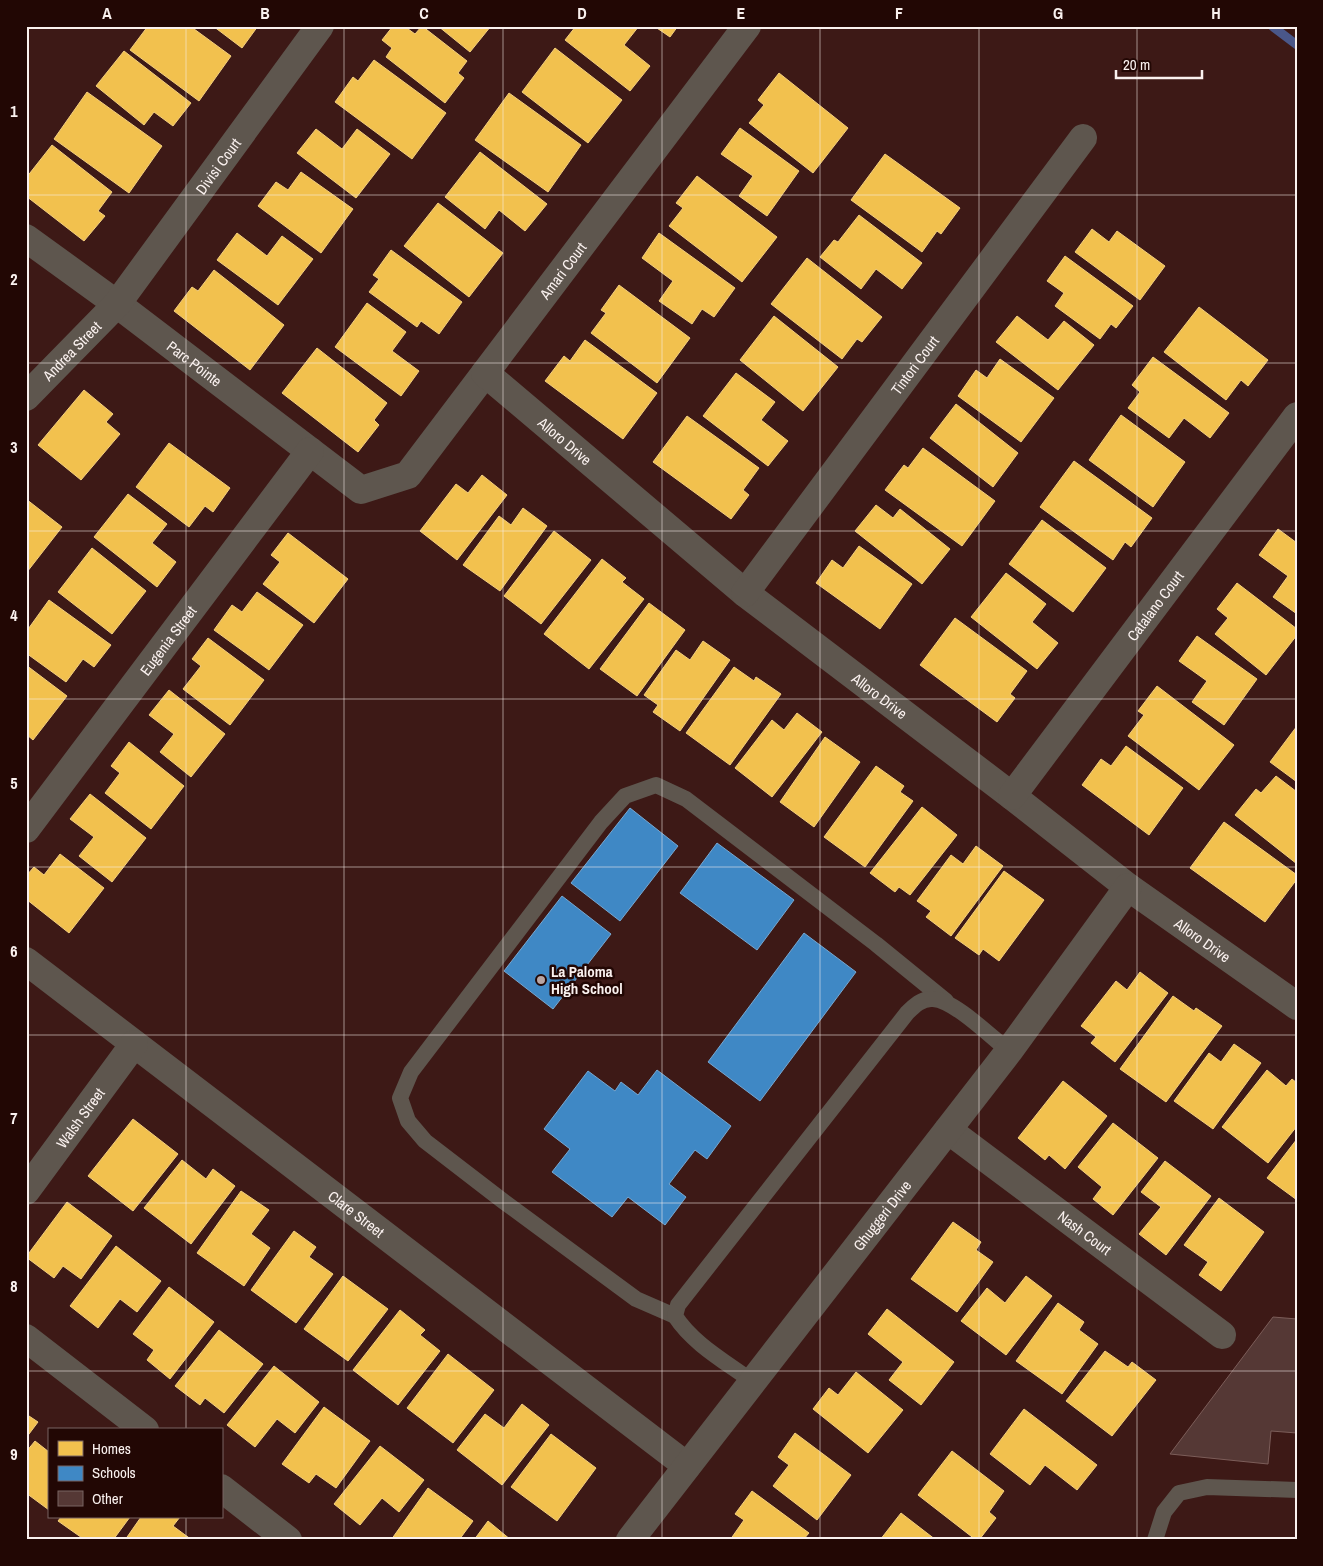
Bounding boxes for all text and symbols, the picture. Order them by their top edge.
text: A [102,2,112,24]
text: B [260,2,270,24]
text: C [419,2,429,24]
text: D [577,2,587,24]
text: E [737,2,746,24]
text: F [895,2,903,24]
text: G [1053,2,1063,24]
text: H [1211,2,1221,24]
scale bar [1116,48,1202,80]
text: 20 m [1123,54,1150,75]
text: 1 [10,100,18,122]
street label: Divisi Court [190,133,246,198]
street label: Amari Court [534,237,591,304]
text: 2 [10,268,18,290]
street label: Andrea Street [37,316,106,386]
street label: Tintori Court [885,331,944,399]
street label: Parc Pointe [163,335,227,391]
street label: Alloro Drive [533,411,597,470]
text: 3 [10,436,18,458]
street label: Catalano Court [1122,566,1188,645]
street label: Eugenia Street [135,601,201,679]
text: 4 [10,604,18,626]
street label: Alloro Drive [847,667,912,723]
text: 5 [10,772,18,794]
street label: Alloro Drive [1170,912,1235,967]
text: 6 [10,940,18,962]
place label: La Paloma High School [551,961,623,999]
marker: La Paloma High School [535,974,547,986]
street label: Walsh Street [51,1083,109,1152]
text: 7 [10,1107,18,1129]
street label: Ghuggeri Drive [848,1175,916,1255]
street label: Clare Street [324,1185,390,1242]
street label: Nash Court [1054,1205,1117,1260]
text: 8 [10,1275,18,1297]
legend [48,1428,222,1518]
text: Homes [92,1438,131,1459]
text: 9 [10,1443,18,1465]
text: Schools [92,1462,136,1483]
text: Other [92,1488,123,1509]

